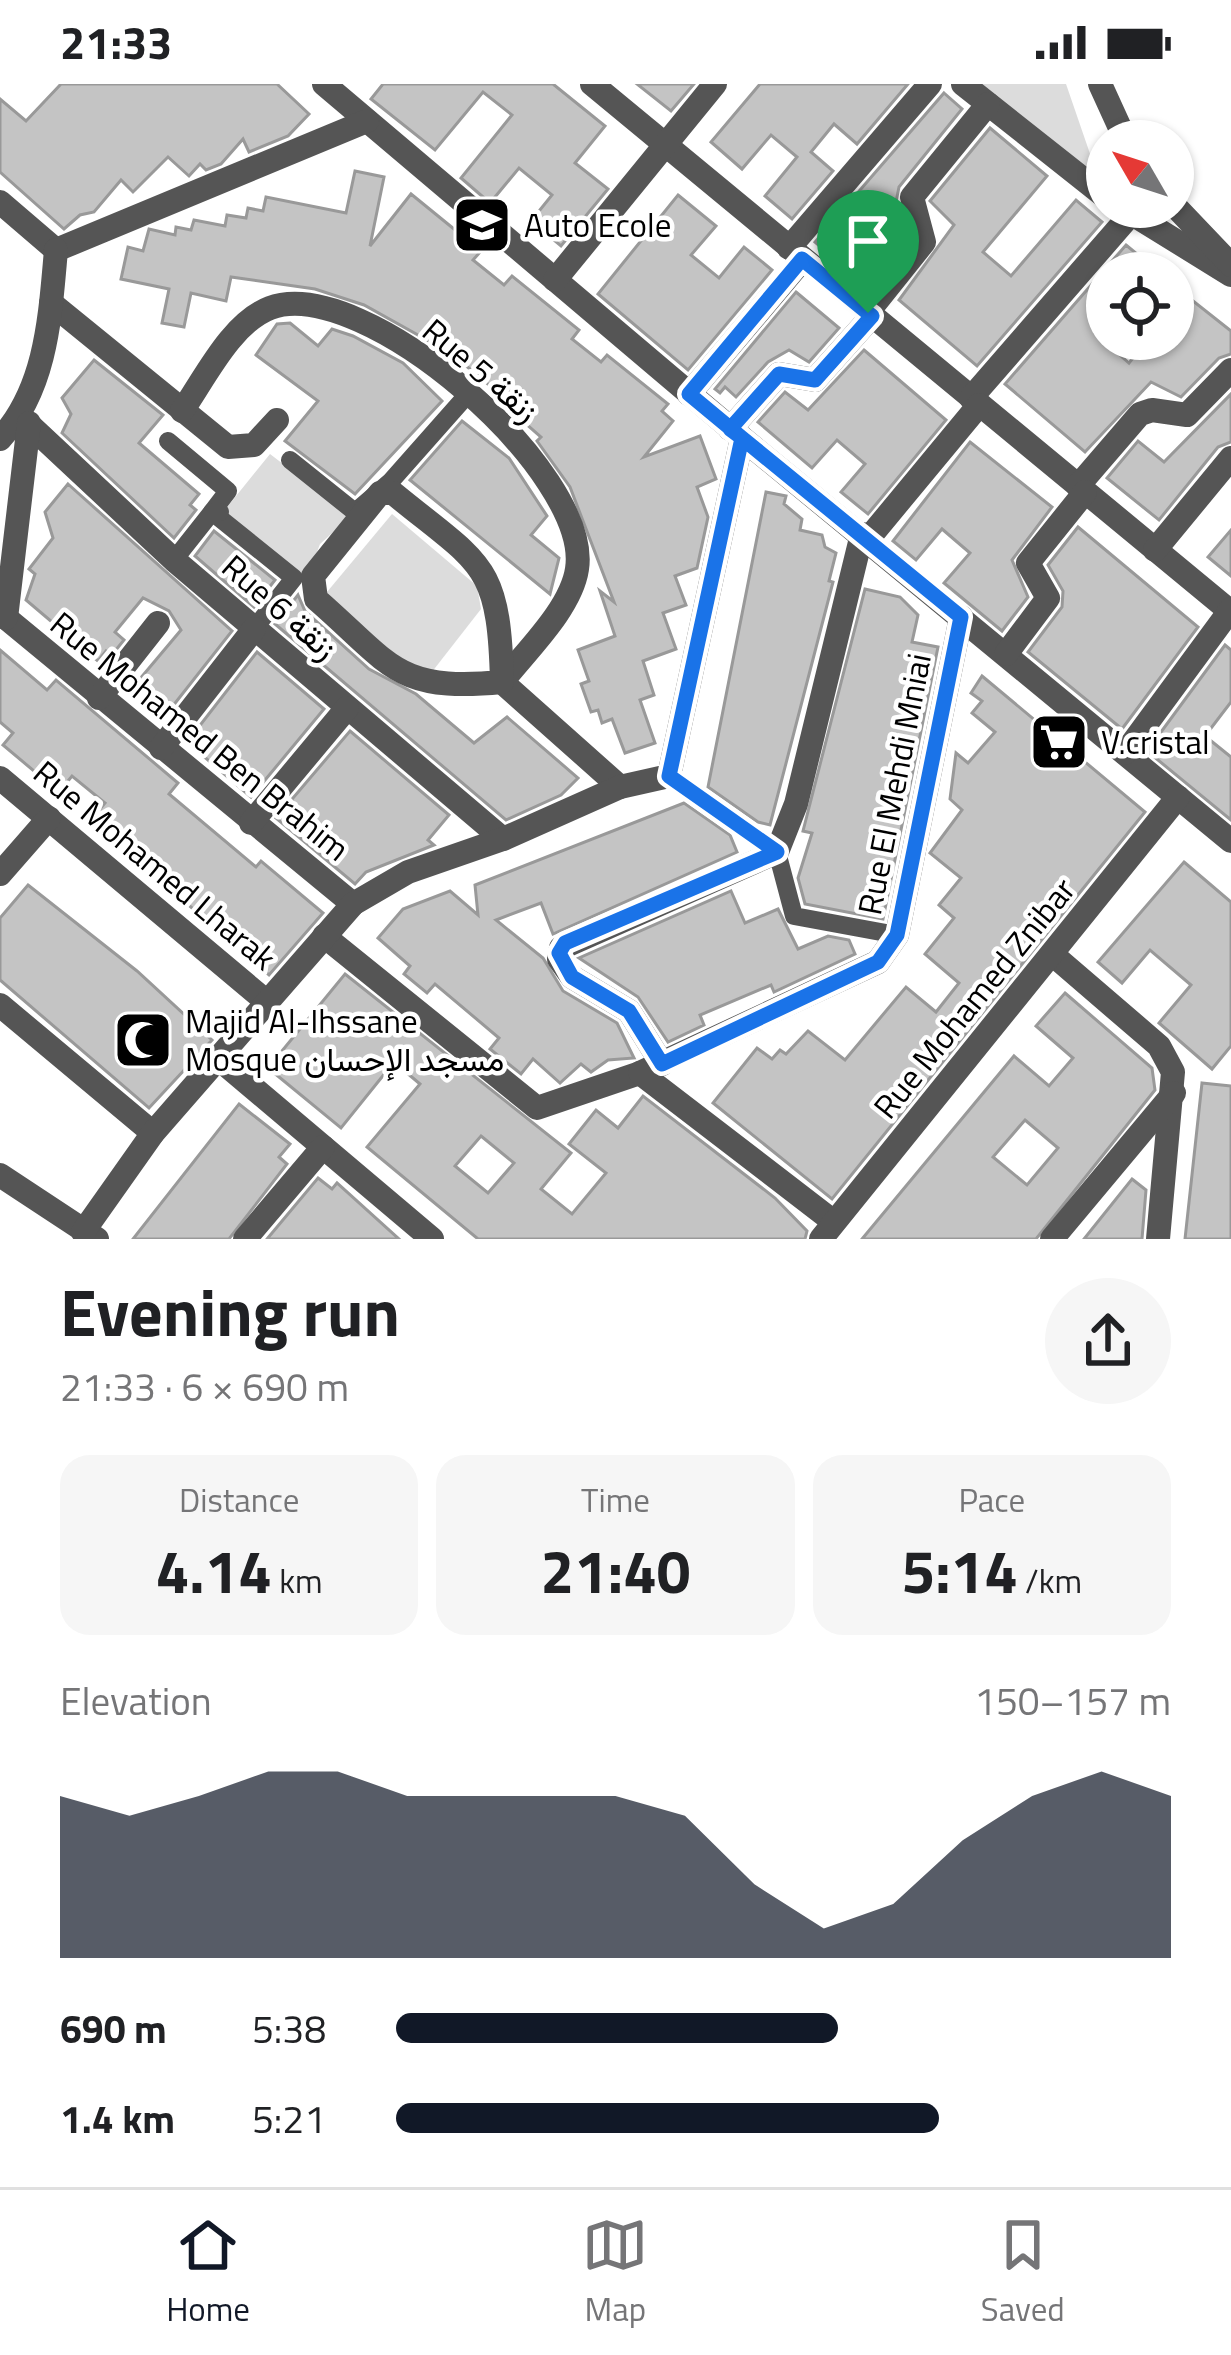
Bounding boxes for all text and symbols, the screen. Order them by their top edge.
text: 21:33 [60,8,172,76]
north arrow [1086,120,1194,228]
map controls [1086,120,1194,360]
pin [817,190,919,313]
school or university icon: Auto Ecole [451,194,513,256]
place label: Auto Ecole [524,200,671,250]
icon: arrive [835,208,901,274]
button: locate [1086,252,1194,360]
street label: Rue 5 زنقة [412,306,550,434]
street label: Rue 6 زنقة [211,542,349,672]
street label: Rue Mohamed Ben Brahim [39,599,361,873]
street label: Rue El Mehdi Mniai [844,649,944,919]
supermarket icon: V.cristal [1028,711,1090,773]
place label: V.cristal [1101,717,1210,767]
street label: Rue Mohamed Lharak [23,748,288,982]
street label: Rue Mohamed Znibar [861,867,1087,1129]
place label: Majid Al-Ihssane Mosque مسجد الإحسان [185,996,504,1084]
mosque icon: Majid Al-Ihssane Mosque مسجد الإحسان [112,1009,174,1071]
text: Evening run [60,1261,400,1362]
button: share [1045,1278,1171,1404]
text: 21:33 · 6 × 690 m [60,1357,349,1416]
text: Distance [179,1475,299,1525]
text: Time [581,1475,650,1525]
text: Pace [958,1475,1025,1525]
text: 4.14 [156,1525,272,1616]
text: 21:40 [541,1525,690,1616]
text: 5:14 [902,1525,1018,1616]
text: km [272,1556,323,1606]
text: /km [1018,1556,1082,1606]
text: Elevation [60,1671,212,1730]
text: 150–157 m [974,1671,1171,1730]
text: 690 m [60,1999,167,2058]
text: 5:38 [252,1999,326,2058]
text: 1.4 km [60,2089,175,2148]
text: 5:21 [252,2089,326,2148]
tab: Home [166,2212,250,2334]
tab: Map [582,2212,648,2334]
tab: Saved [981,2212,1065,2334]

